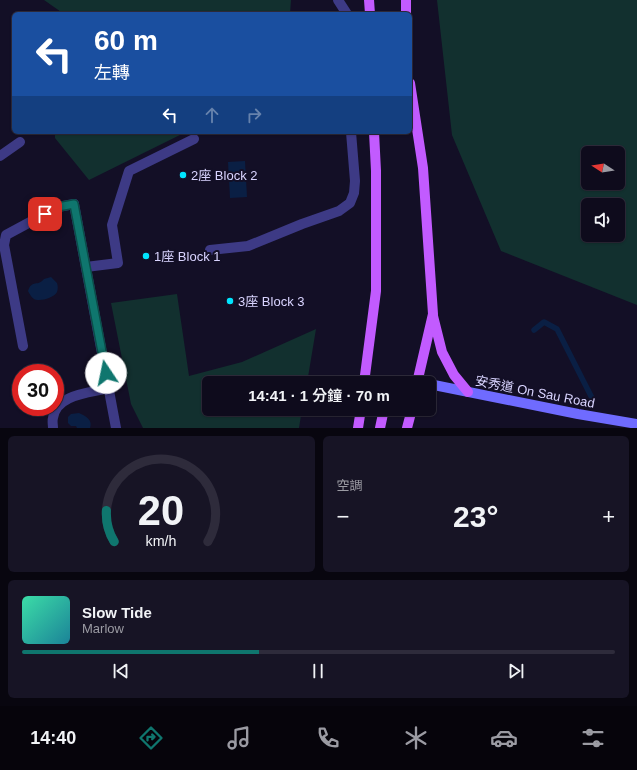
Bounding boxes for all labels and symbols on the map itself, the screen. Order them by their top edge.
north arrow [581,146,625,190]
place label: 2座 Block 2 [191,168,257,183]
marker: 2座 Block 2 [178,170,188,180]
pin [28,197,62,231]
place label: 1座 Block 1 [154,249,220,264]
marker: 1座 Block 1 [141,251,151,261]
place label: 3座 Block 3 [238,294,304,309]
marker: 3座 Block 3 [225,296,235,306]
position arrow [85,352,127,394]
speed limit sign: 30 [12,364,64,416]
street label: 安秀道 On Sau Road [474,373,596,411]

